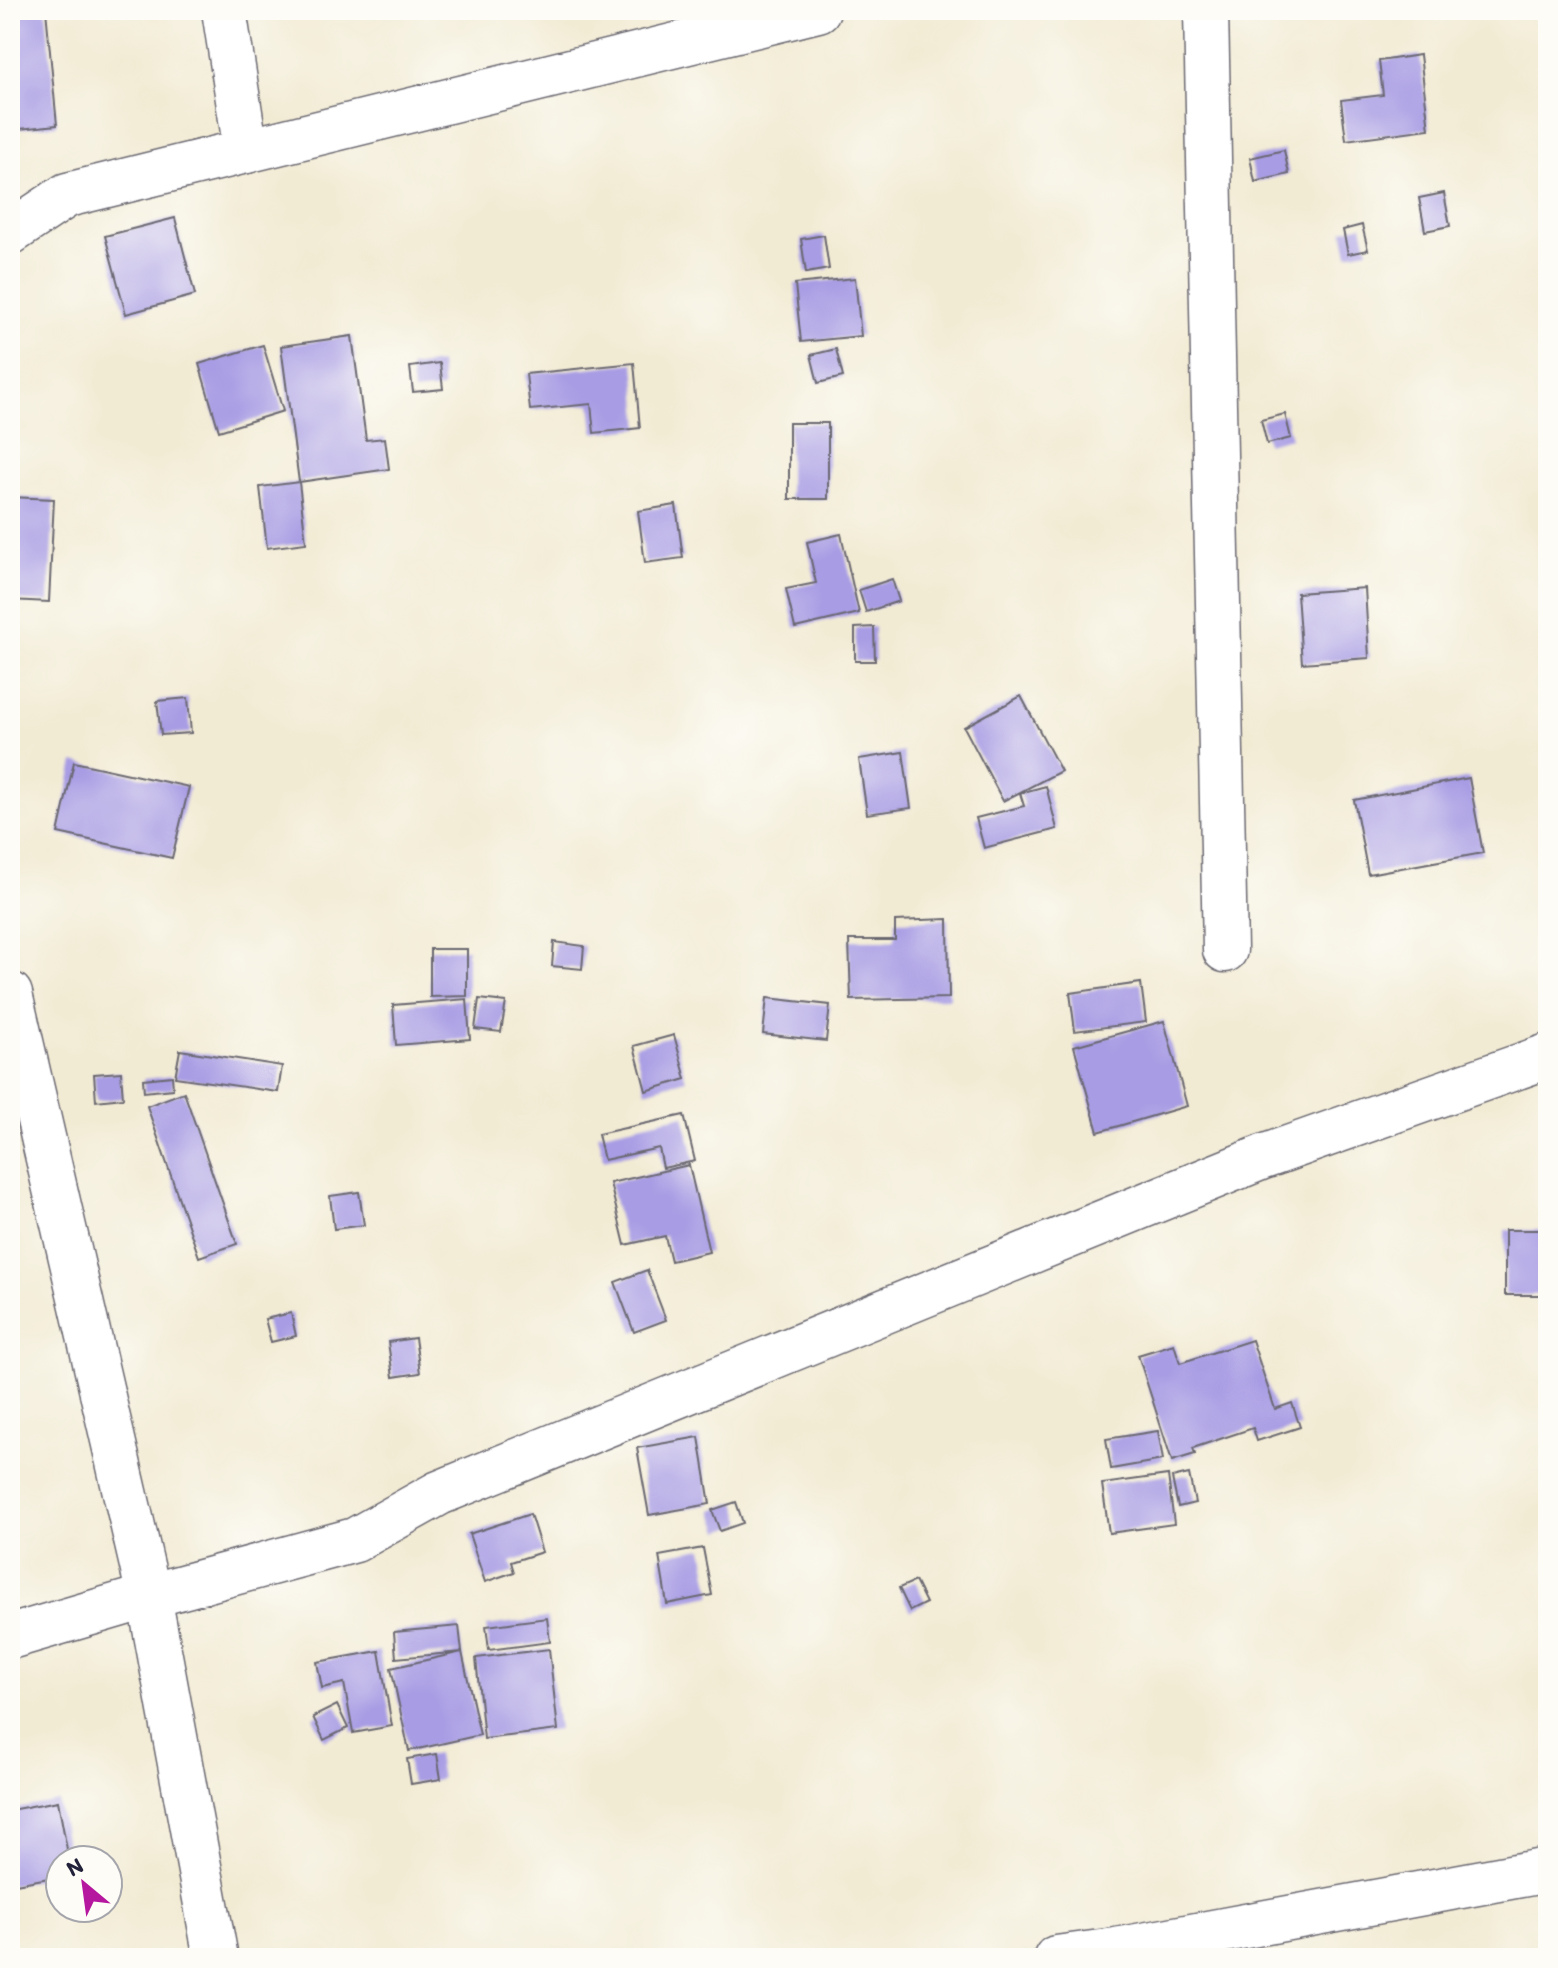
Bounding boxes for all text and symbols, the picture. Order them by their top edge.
north arrow [44,1844,124,1924]
text: N [62,1852,88,1882]

